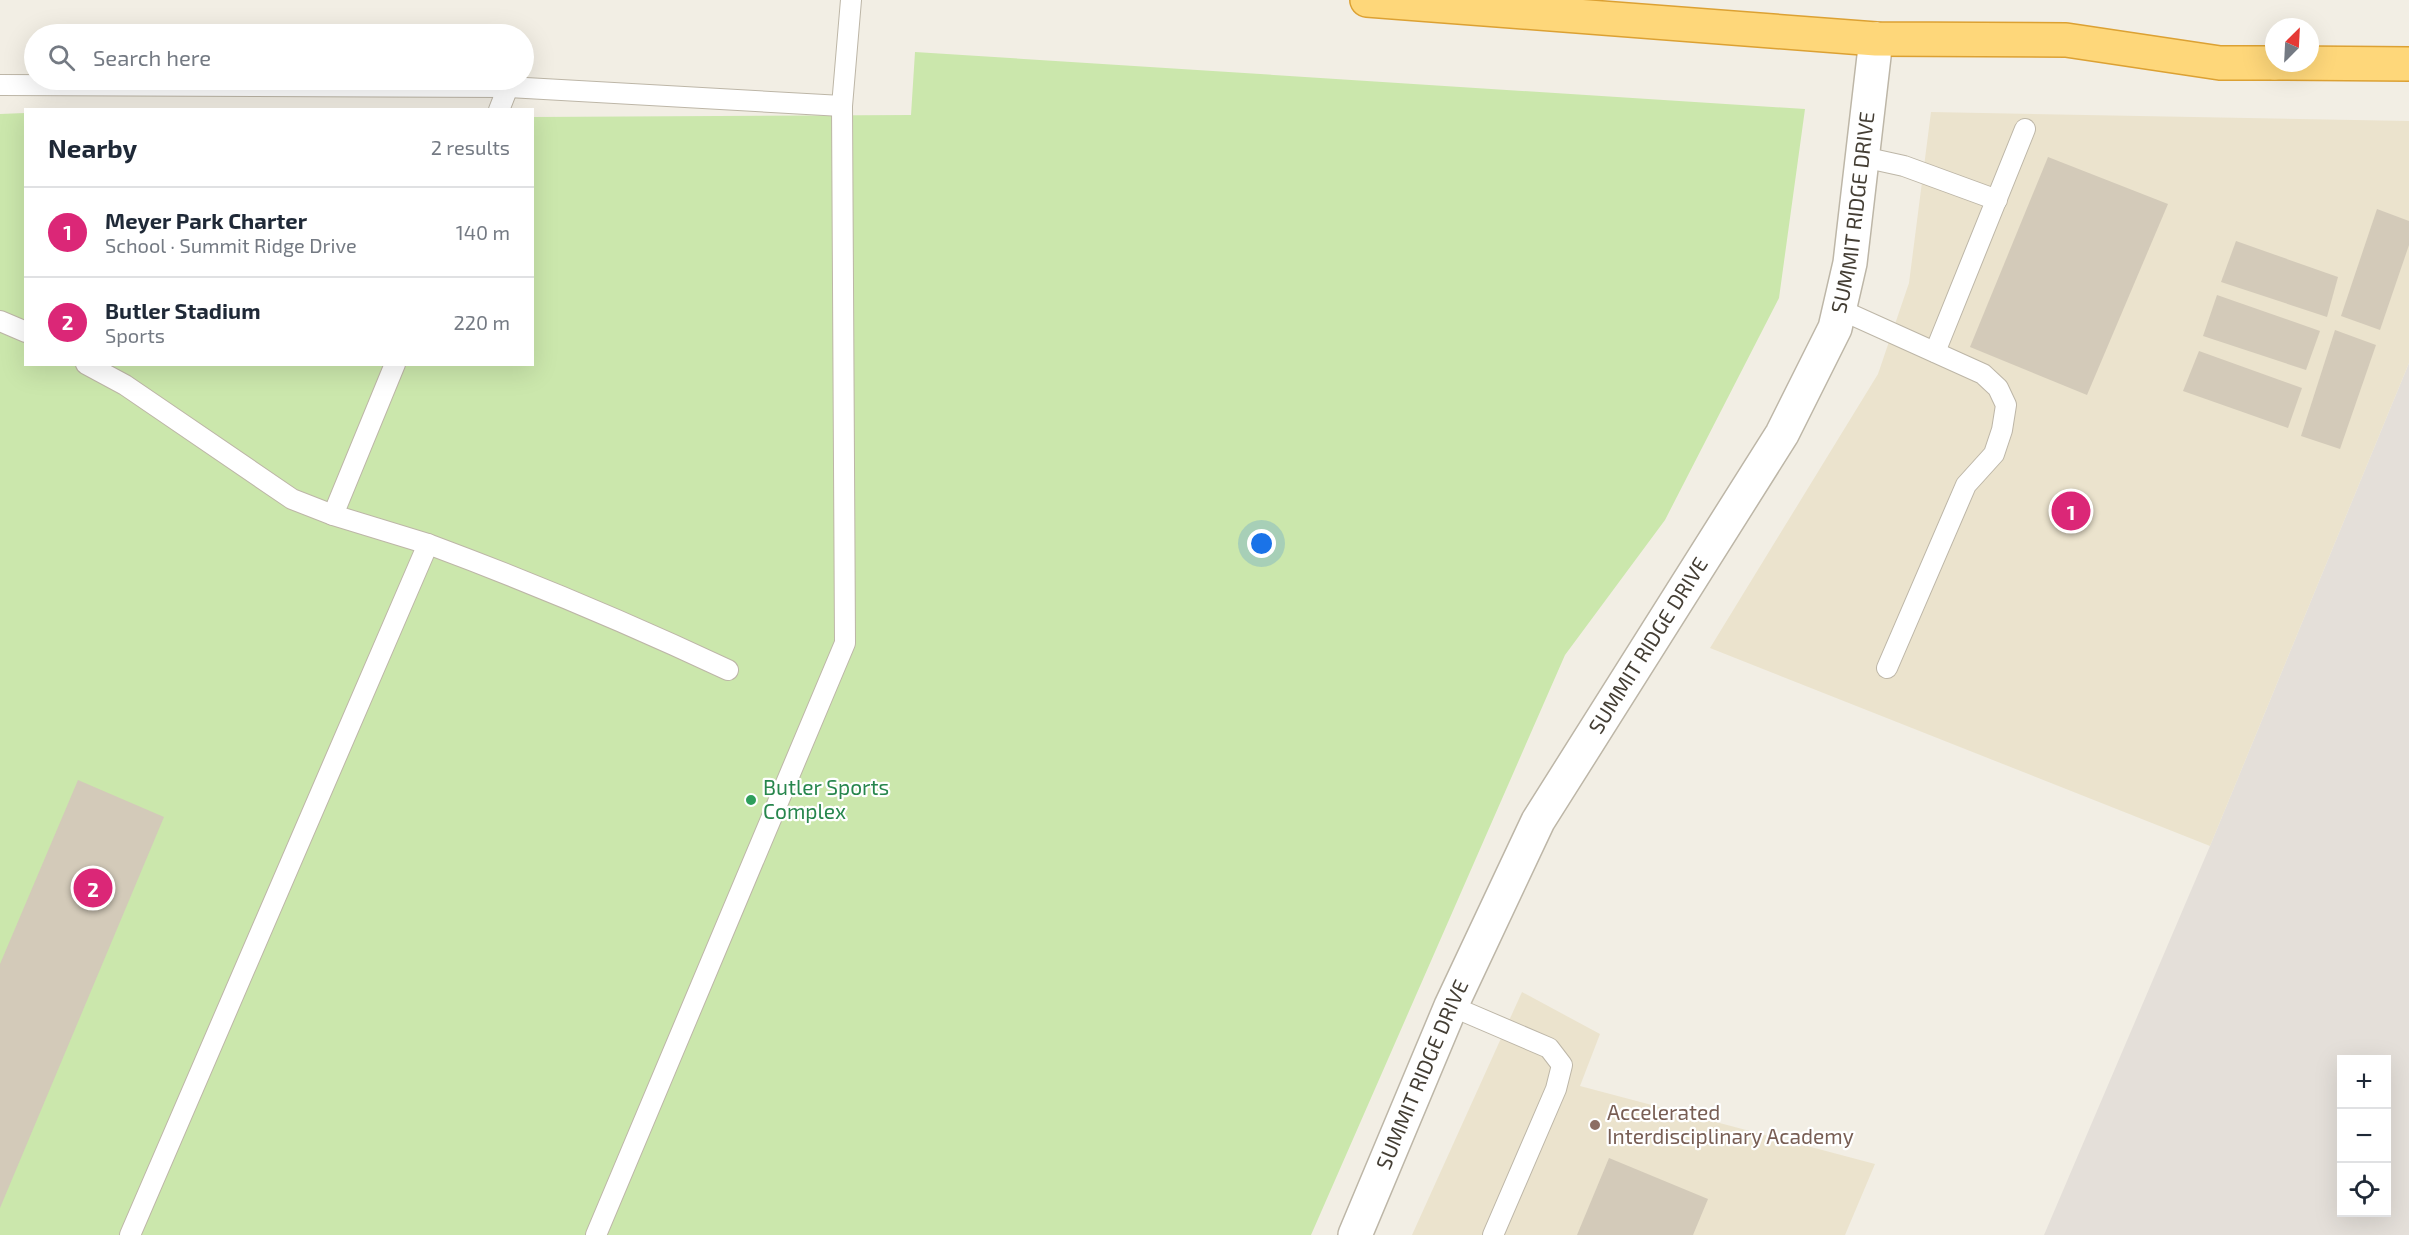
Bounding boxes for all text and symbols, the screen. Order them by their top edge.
north arrow [2265,18,2319,72]
search box [24,24,534,90]
icon: search [45,41,78,74]
text: Search here [93,44,211,70]
street label: SUMMIT RIDGE DRIVE [1825,110,1878,315]
text: Nearby [48,132,137,163]
text: 2 results [431,135,510,159]
text: Meyer Park Charter [105,207,307,233]
text: 1 [63,220,72,244]
text: 140 m [456,220,510,244]
text: School · Summit Ridge Drive [105,233,357,257]
text: Butler Stadium [105,297,261,323]
text: 2 [62,310,73,334]
text: 220 m [453,310,510,334]
text: Sports [105,323,165,347]
pin: 1 [2052,488,2090,534]
your location [1247,529,1276,558]
street label: SUMMIT RIDGE DRIVE [1582,552,1712,738]
place label: Butler Sports Complex [763,774,889,823]
marker: Butler Sports Complex [744,793,758,807]
pin: 2 [74,866,112,910]
street label: SUMMIT RIDGE DRIVE [1370,975,1473,1173]
map controls [2337,1055,2391,1217]
button: + [2337,1055,2391,1109]
place label: Accelerated Interdisciplinary Academy [1607,1099,1854,1148]
button: − [2337,1109,2391,1163]
marker: Accelerated Interdisciplinary Academy [1588,1118,1602,1132]
button: locate [2337,1163,2391,1217]

